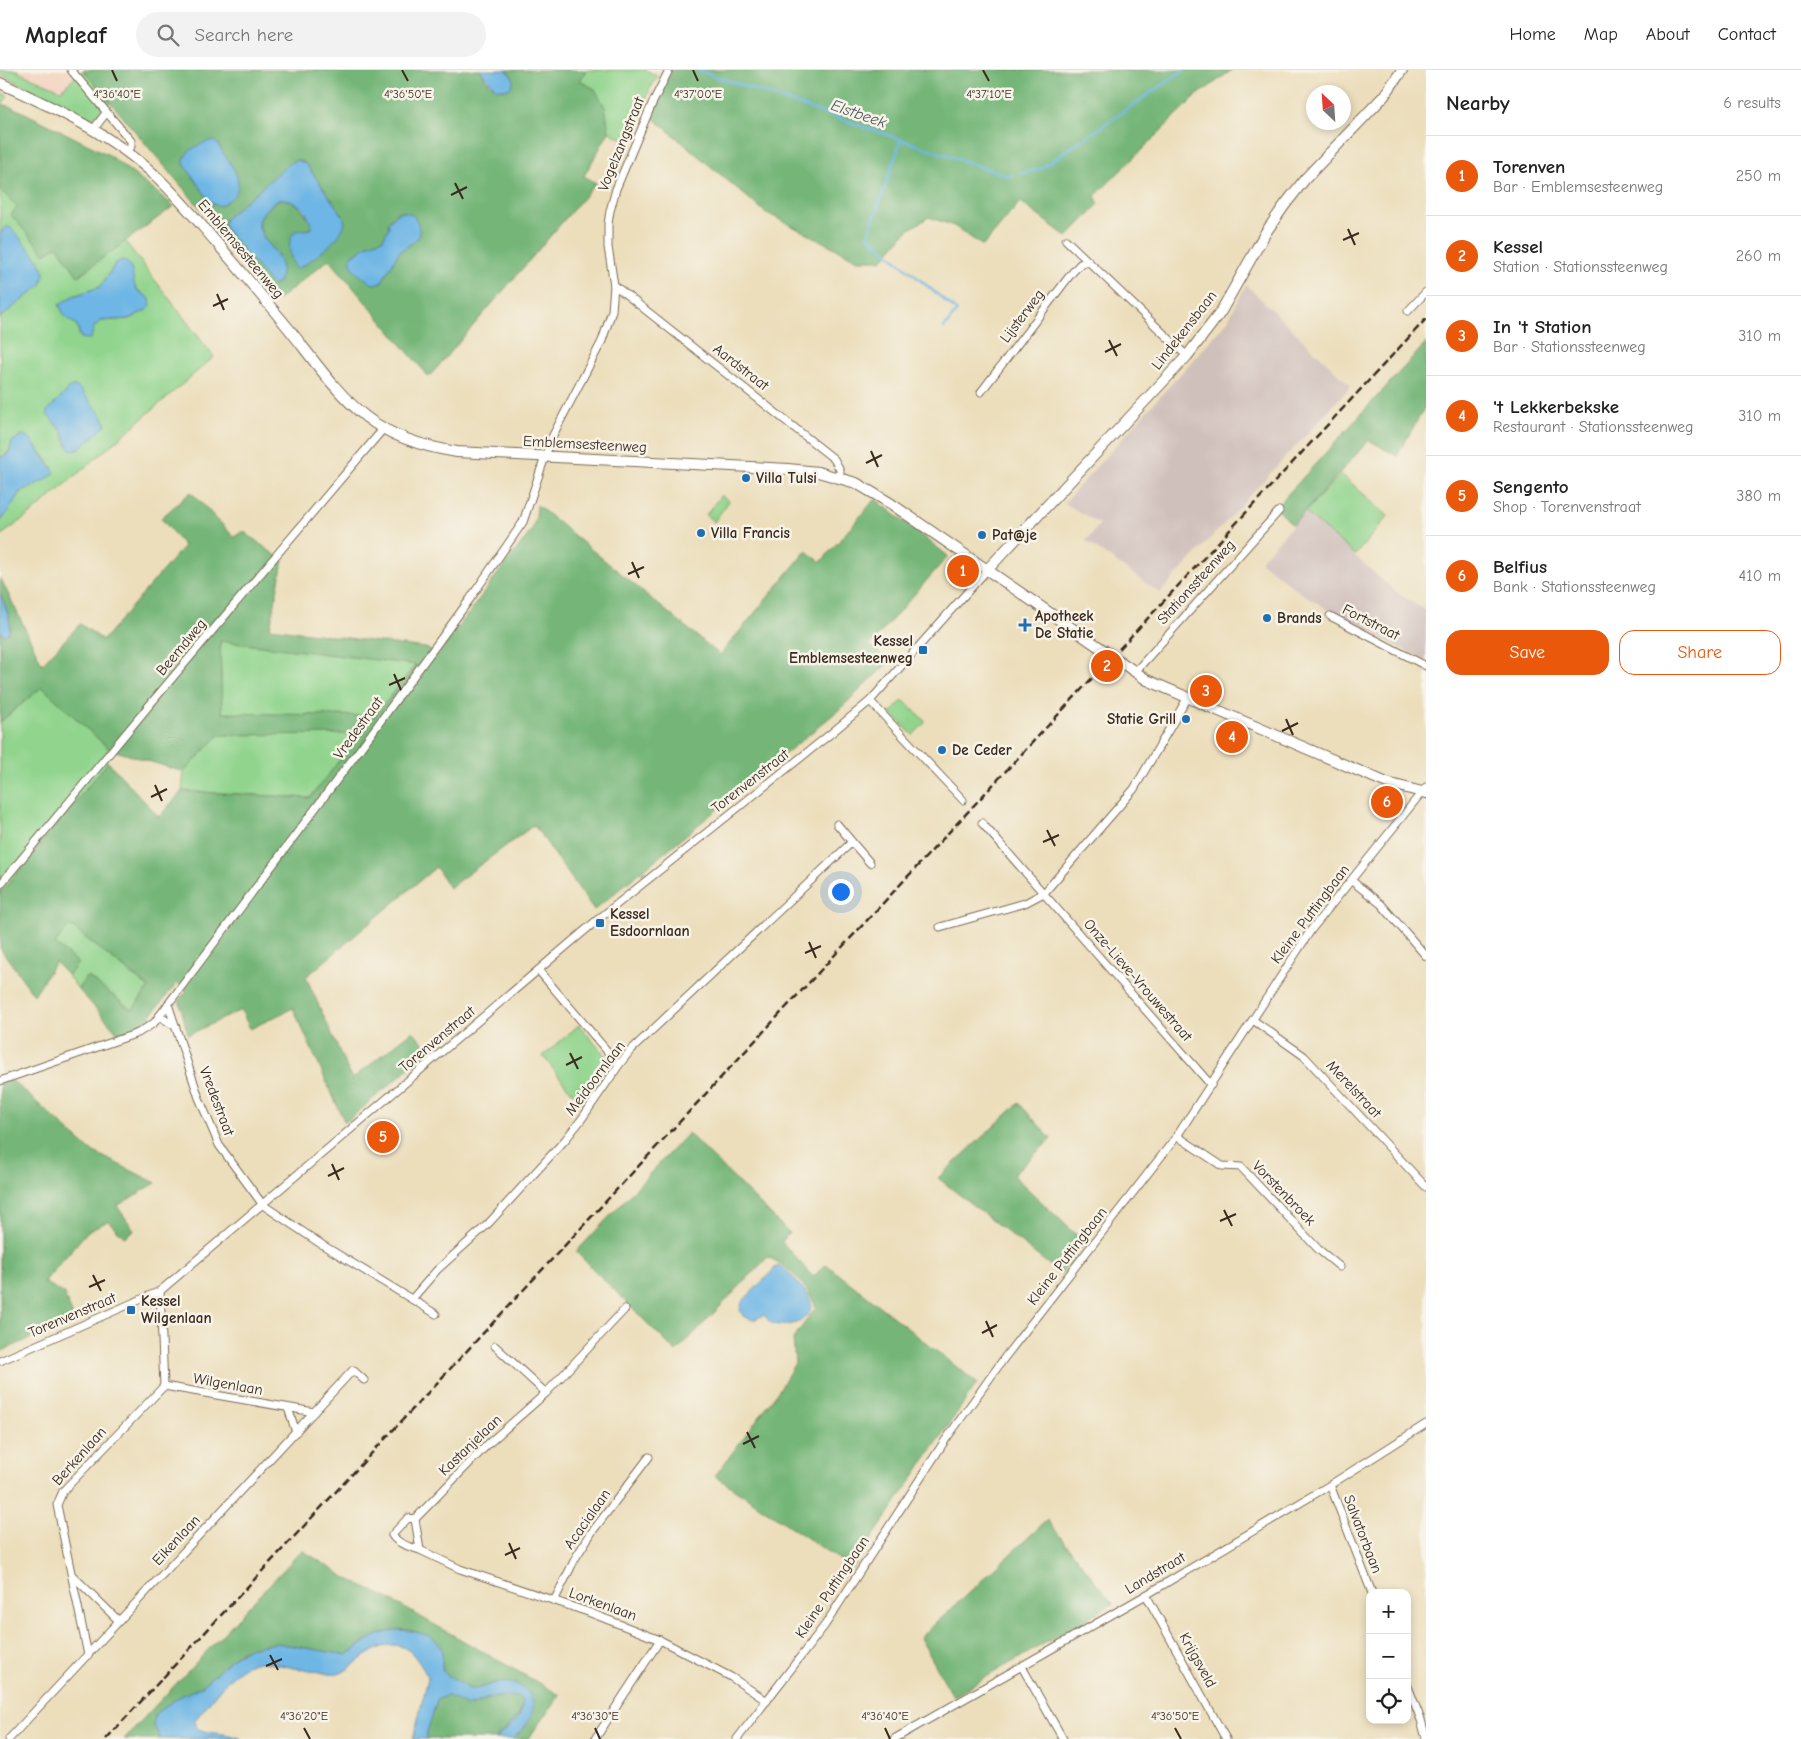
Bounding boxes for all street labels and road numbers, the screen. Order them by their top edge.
street label: Vogelzangstraat [594,94,648,194]
street label: Emblemsesteenweg [194,196,288,302]
street label: Lijsterweg [996,286,1048,346]
street label: Lindekensbaan [1148,287,1220,373]
street label: Aardstraat [709,340,773,395]
street label: Emblemsesteenweg [523,432,647,456]
street label: Stationssteenweg [1153,536,1239,628]
street label: Fortstraat [1339,600,1403,644]
street label: Beemdweg [152,615,210,679]
street label: Vredestraat [329,693,387,763]
street label: Torenvenstraat [708,745,793,817]
street label: Kleine Puttingbaan [1267,861,1353,967]
street label: Onze-Lieve-Vrouwestraat [1080,915,1197,1045]
street label: Torenvenstraat [395,1002,479,1076]
street label: Meidoornlaan [561,1037,629,1119]
street label: Merelstraat [1323,1056,1386,1122]
street label: Vredestraat [196,1064,239,1139]
street label: Vorstenbroek [1249,1157,1320,1230]
street label: Kleine Puttingbaan [1023,1203,1111,1309]
street label: Torenvenstraat [25,1288,119,1342]
street label: Wilgenlaan [192,1369,264,1399]
street label: Kastanjelaan [435,1411,505,1479]
street label: Berkenlaan [48,1423,110,1489]
street label: Acacialaan [560,1486,614,1552]
street label: Salvatorbaan [1340,1492,1386,1576]
street label: Eikenlaan [148,1511,204,1569]
street label: Kleine Puttingbaan [791,1532,873,1642]
street label: Landstraat [1122,1548,1189,1598]
street label: Lorkenlaan [567,1583,639,1625]
street label: Krijgsveld [1176,1629,1220,1691]

